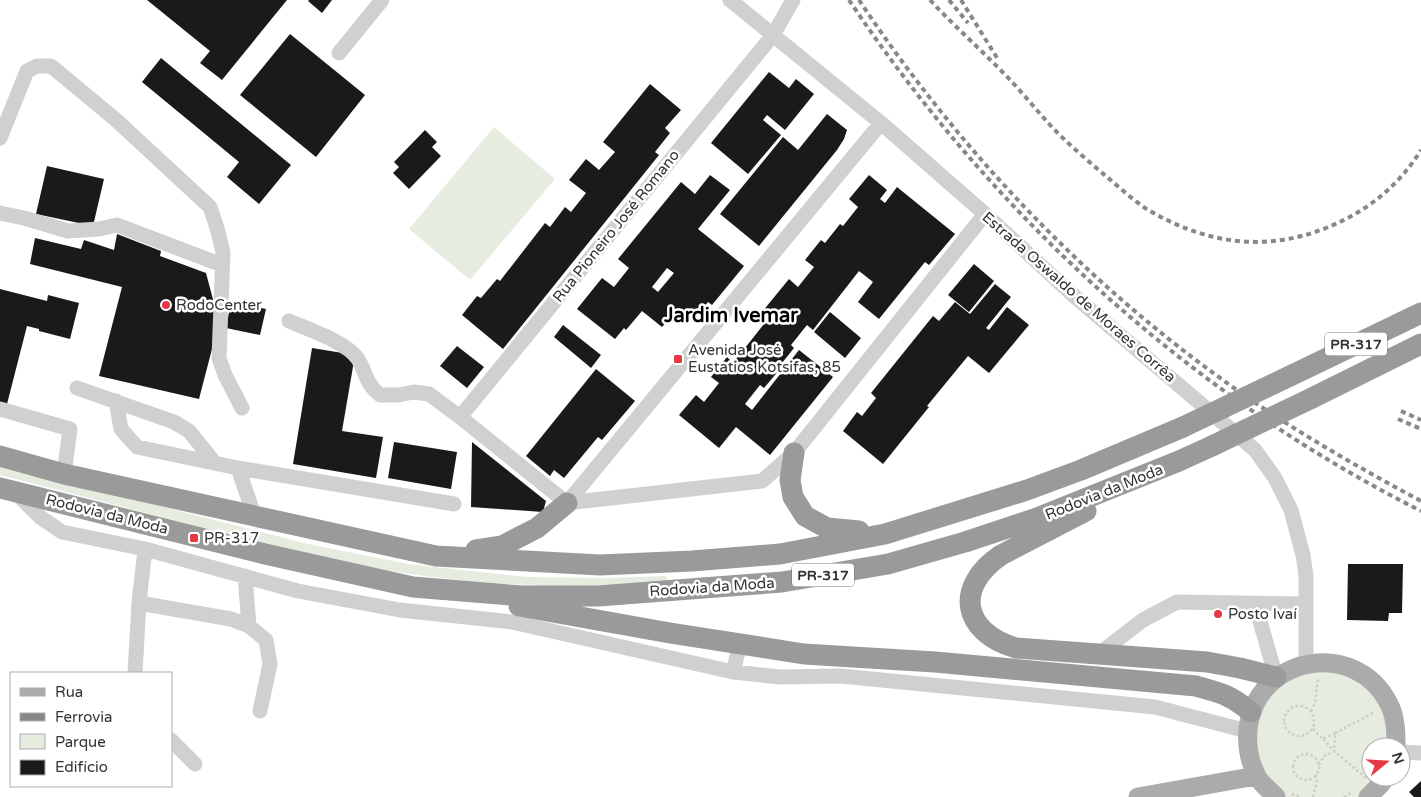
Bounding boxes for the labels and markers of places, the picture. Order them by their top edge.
place label: RodoCenter [176,296,262,314]
marker: RodoCenter [160,299,172,311]
place label: Avenida José Eustatios Kotsifas, 85 [688,341,841,376]
marker: Avenida José Eustatios Kotsifas, 85 [672,353,684,365]
place label: PR-317 [204,529,259,547]
marker: PR-317 [188,532,200,544]
place label: Posto Ivaí [1228,605,1297,623]
marker: Posto Ivaí [1212,608,1224,620]

